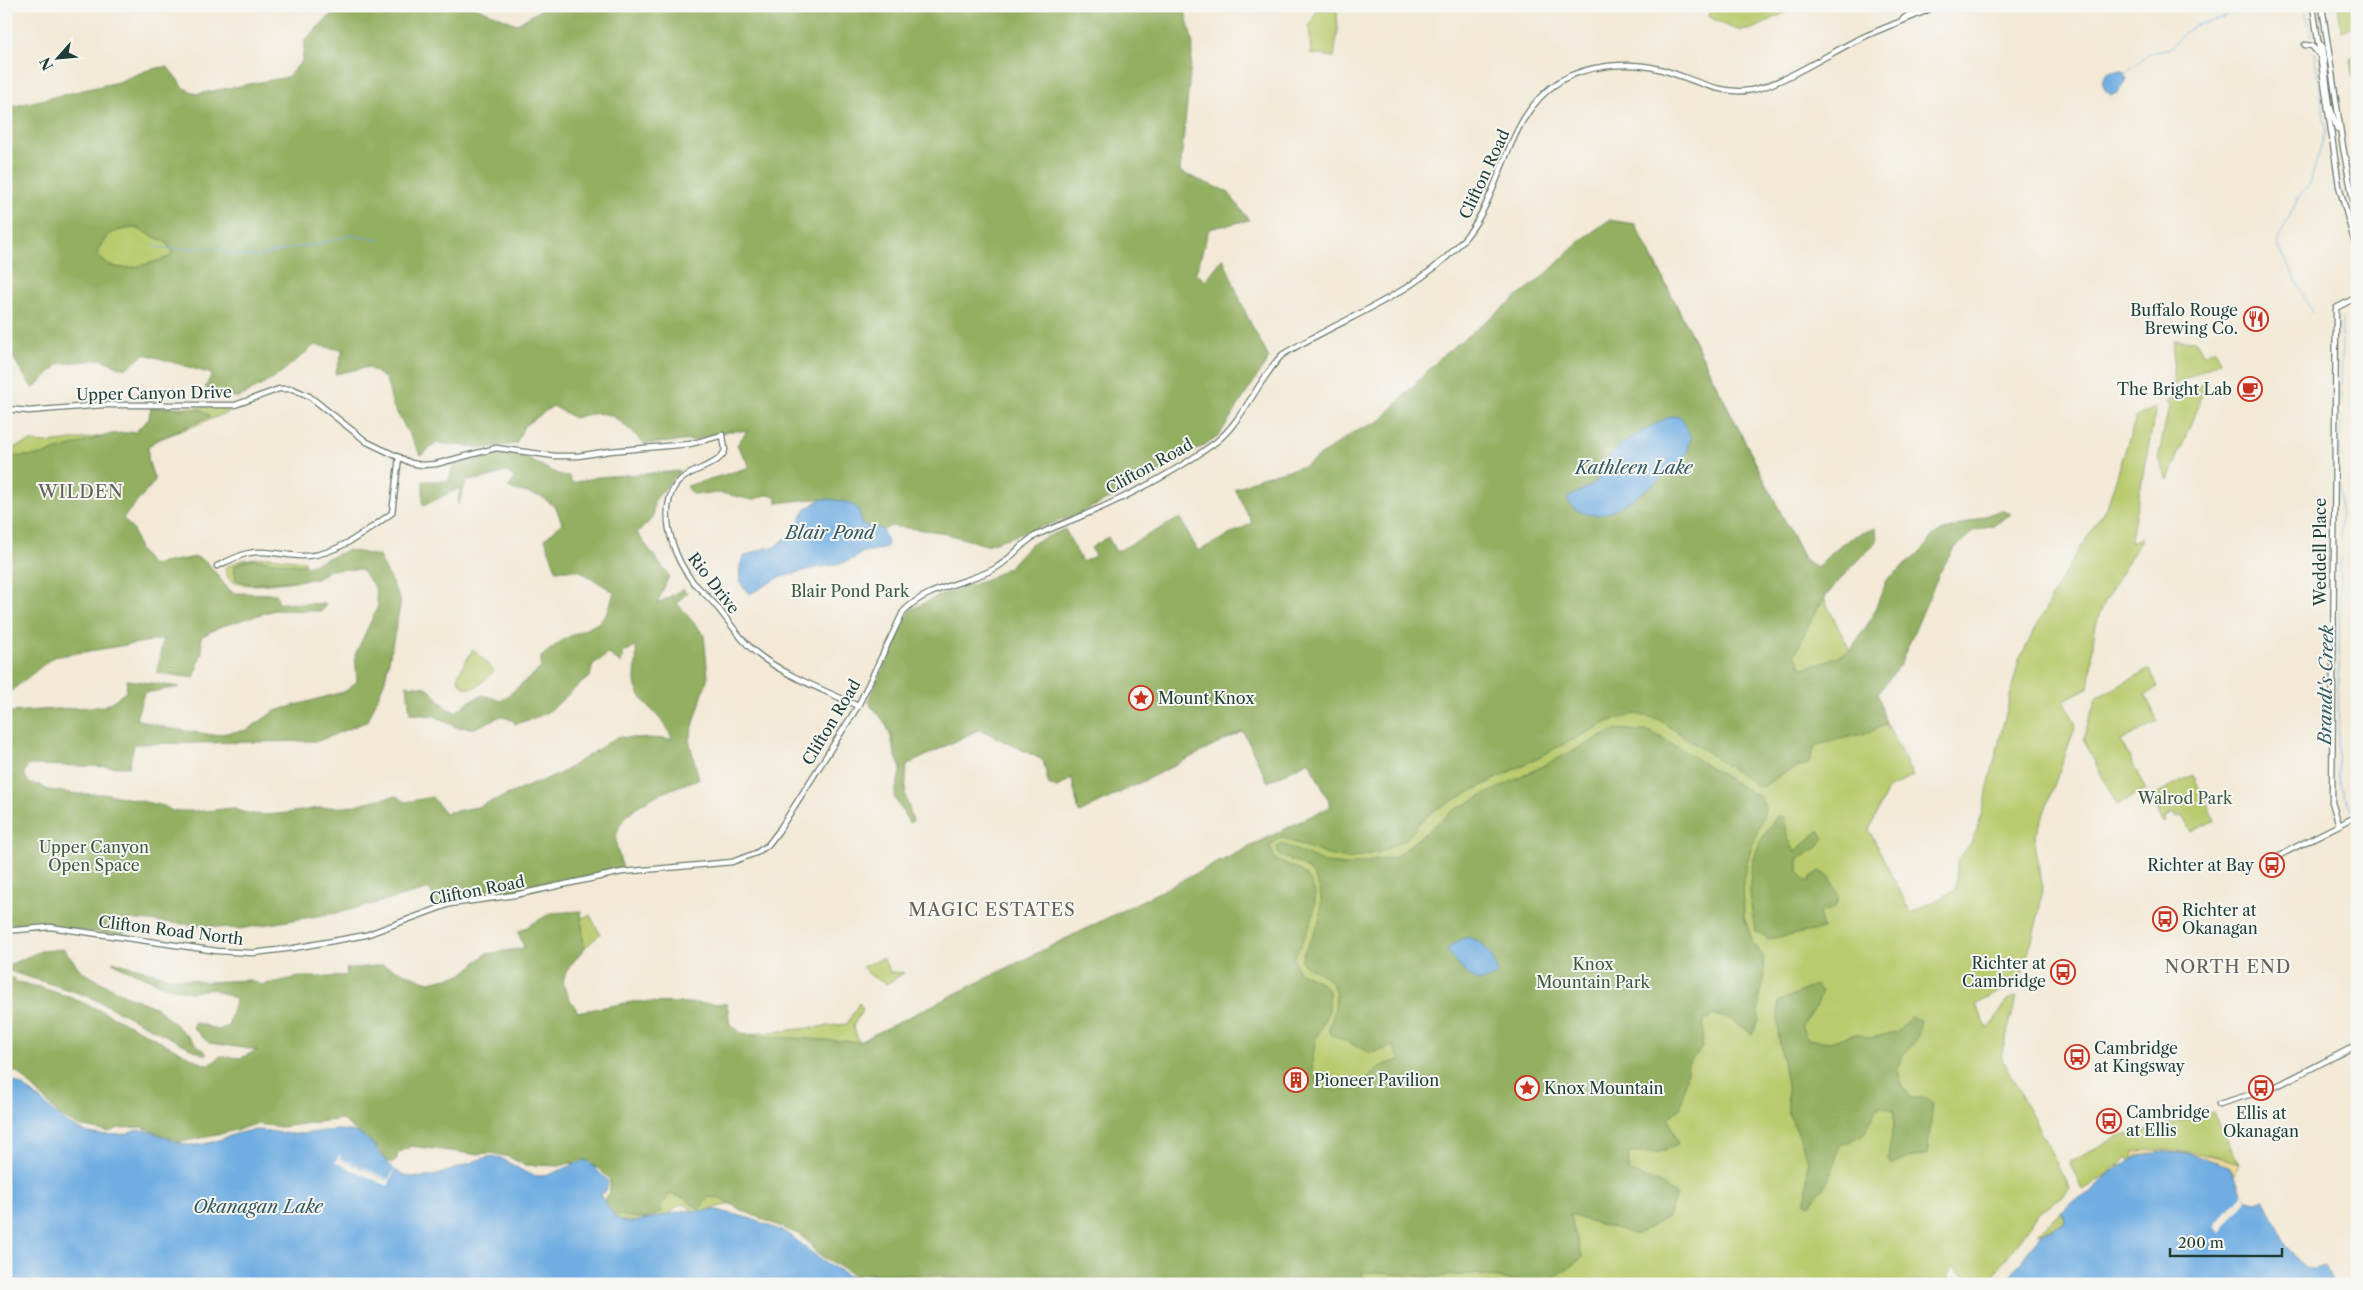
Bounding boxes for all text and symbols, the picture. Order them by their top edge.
north arrow [32,32,82,82]
text: N [36,54,57,73]
street label: Clifton Road [1455,126,1514,222]
place label: Buffalo Rouge Brewing Co. [2130,300,2238,338]
restaurant icon: Buffalo Rouge Brewing Co. [2243,306,2269,332]
cafe icon: The Bright Lab [2237,376,2263,402]
place label: The Bright Lab [2117,379,2232,399]
street label: Upper Canyon Drive [76,382,232,404]
street label: Clifton Road [1102,434,1196,498]
water label: Kathleen Lake [1573,457,1694,479]
district label: WILDEN [37,481,124,503]
street label: Weddell Place [2310,498,2330,607]
water label: Blair Pond [783,522,877,544]
street label: Rio Drive [684,548,744,618]
park label: Blair Pond Park [791,581,910,601]
water label: Brandt's Creek [2314,624,2338,747]
street label: Clifton Road [798,675,865,769]
place icon: Mount Knox [1128,685,1154,711]
place label: Mount Knox [1158,688,1255,708]
park label: Walrod Park [2137,788,2233,808]
park label: Upper Canyon Open Space [39,837,149,875]
bus stop icon: Richter at Bay [2259,852,2285,878]
place label: Richter at Bay [2147,855,2255,875]
street label: Clifton Road [428,871,527,909]
district label: MAGIC ESTATES [908,899,1076,921]
place label: Richter at Okanagan [2182,900,2258,938]
bus stop icon: Richter at Okanagan [2152,906,2178,932]
street label: Clifton Road North [97,911,245,949]
place label: Richter at Cambridge [1962,953,2046,991]
park label: Knox Mountain Park [1536,954,1650,992]
district label: NORTH END [2165,956,2291,978]
bus stop icon: Richter at Cambridge [2050,959,2076,985]
place label: Cambridge at Kingsway [2094,1038,2186,1076]
bus stop icon: Cambridge at Kingsway [2064,1044,2090,1070]
building icon: Pioneer Pavilion [1283,1067,1309,1093]
place label: Pioneer Pavilion [1314,1070,1439,1090]
place icon: Knox Mountain [1514,1075,1540,1101]
bus stop icon: Ellis at Okanagan [2248,1075,2274,1101]
place label: Knox Mountain [1544,1078,1664,1098]
place label: Cambridge at Ellis [2126,1102,2210,1140]
place label: Ellis at Okanagan [2223,1103,2299,1141]
bus stop icon: Cambridge at Ellis [2096,1108,2122,1134]
water label: Okanagan Lake [193,1196,324,1218]
scale bar [2170,1225,2283,1257]
text: 200 m [2178,1233,2224,1252]

